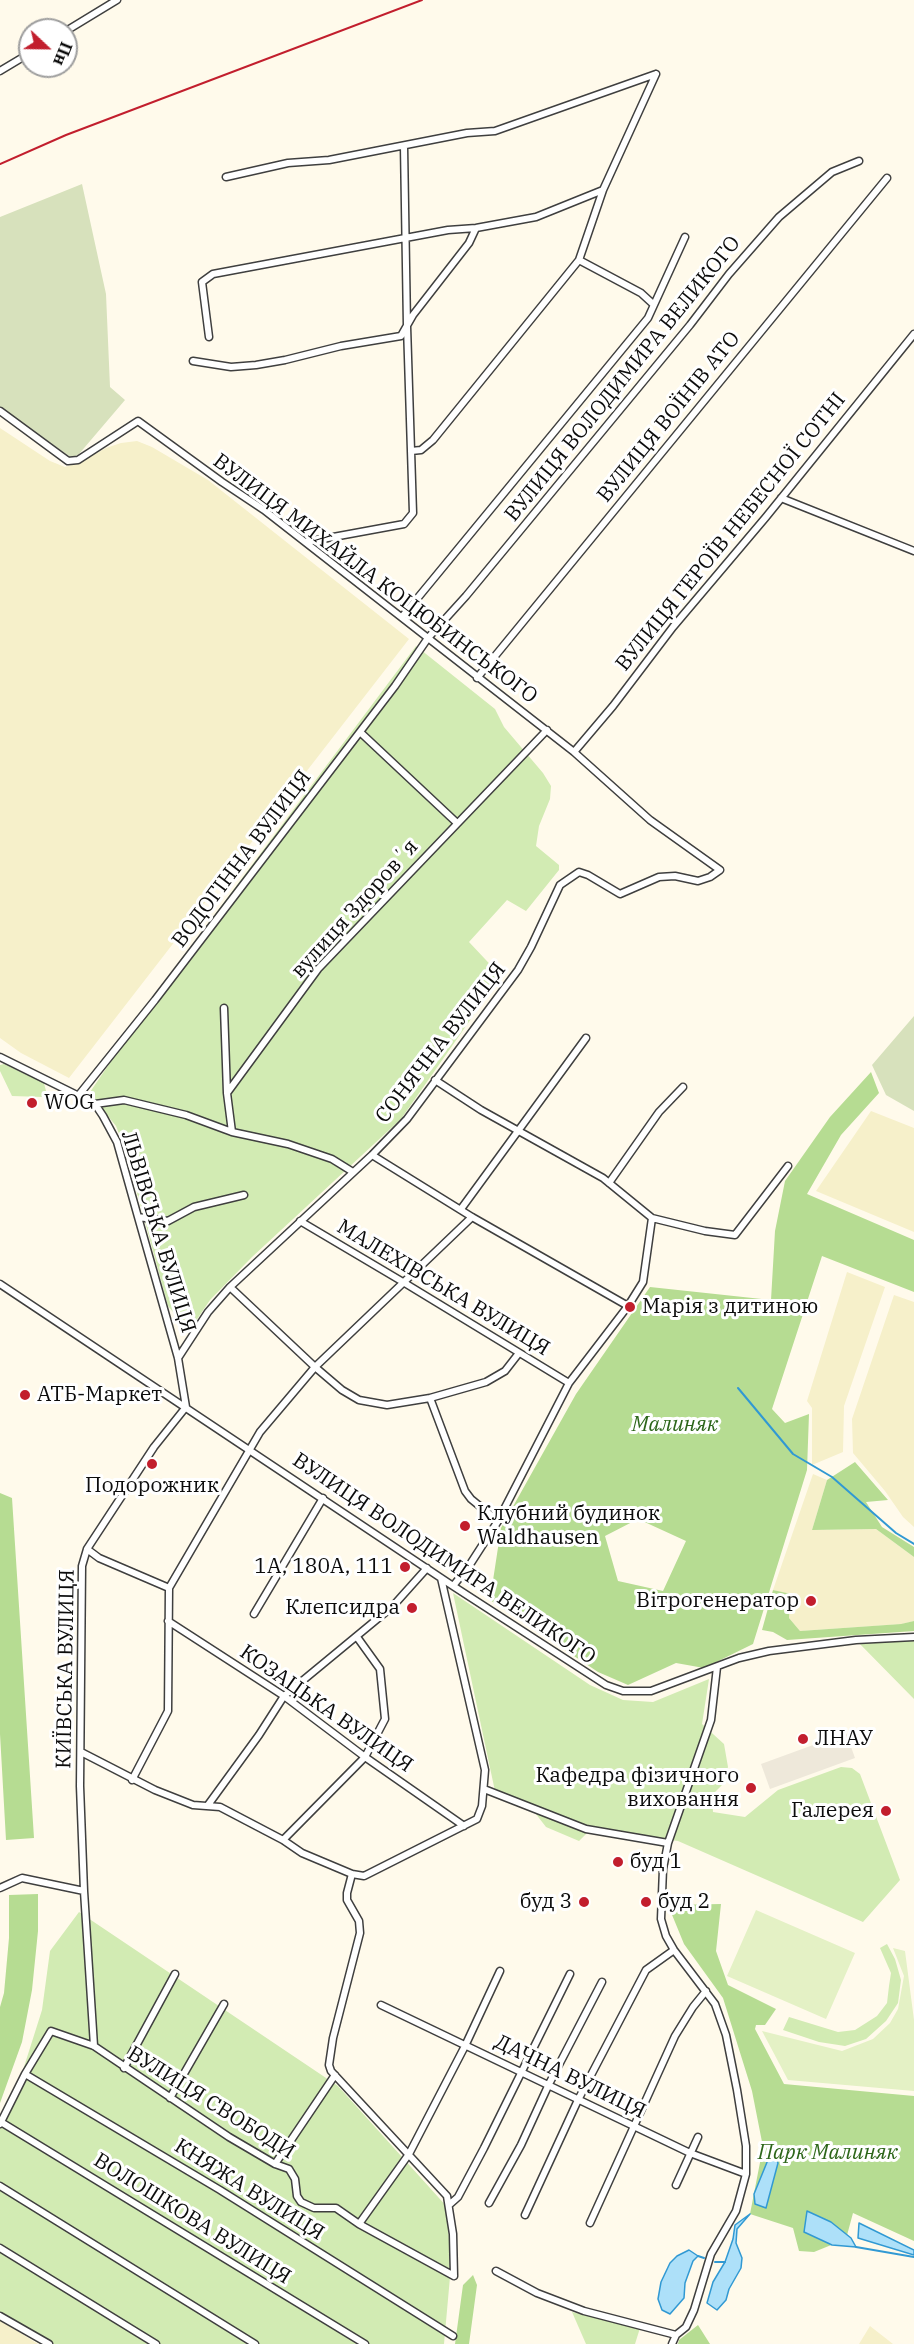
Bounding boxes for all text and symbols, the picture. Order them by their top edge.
north arrow [18,18,78,78]
text: Пн [49,39,77,69]
street label: ВУЛИЦЯ ВОЛОДИМИРА ВЕЛИКОГО [500,231,746,527]
street label: ВУЛИЦЯ ВОЇНІВ АТО [592,326,746,508]
street label: ВУЛИЦЯ ГЕРОЇВ НЕБЕСНОЇ СОТНІ [611,388,851,676]
street label: ВУЛИЦЯ МИХАЙЛА КОЦЮБИНСЬКОГО [208,449,542,709]
street label: ВОДОГІННА ВУЛИЦЯ [167,765,317,953]
street label: вулиця Здоровʼя [286,835,424,983]
street label: СОНЯЧНА ВУЛИЦЯ [371,958,511,1128]
place label: WOG [44,1090,94,1116]
marker: WOG [25,1096,39,1110]
street label: ЛЬВІВСЬКА ВУЛИЦЯ [115,1128,201,1336]
street label: МАЛЕХІВСЬКА ВУЛИЦЯ [332,1214,554,1362]
place label: Марія з дитиною [642,1294,818,1320]
marker: Марія з дитиною [623,1300,637,1314]
place label: АТБ-Маркет [37,1382,162,1408]
marker: АТБ-Маркет [18,1388,32,1402]
park label: Малиняк [632,1412,718,1438]
street label: ВУЛИЦЯ ВОЛОДИМИРА ВЕЛИКОГО [288,1448,600,1670]
marker: Подорожник [145,1457,159,1471]
place label: Подорожник [85,1473,219,1499]
place label: Клубний будинок Waldhausen [477,1501,660,1551]
marker: Клубний будинок Waldhausen [458,1519,472,1533]
place label: 1А, 180А, 111 [254,1554,393,1580]
marker: 1А, 180А, 111 [398,1560,412,1574]
street label: КИЇВСЬКА ВУЛИЦЯ [52,1569,80,1769]
place label: Вітрогенератор [636,1588,799,1614]
marker: Вітрогенератор [804,1594,818,1608]
place label: Клепсидра [285,1595,400,1621]
marker: Клепсидра [405,1601,419,1615]
street label: КОЗАЦЬКА ВУЛИЦЯ [235,1640,417,1778]
place label: ЛНАУ [815,1726,873,1752]
marker: ЛНАУ [796,1732,810,1746]
place label: Кафедра фізичного виховання [535,1763,739,1813]
marker: Кафедра фізичного виховання [744,1781,758,1795]
place label: Галерея [791,1798,874,1824]
marker: Галерея [879,1804,893,1818]
place label: буд 1 [630,1849,682,1875]
marker: буд 1 [611,1855,625,1869]
place label: буд 3 [520,1889,572,1915]
place label: буд 2 [658,1889,710,1915]
marker: буд 3 [577,1895,591,1909]
marker: буд 2 [639,1895,653,1909]
street label: ДАЧНА ВУЛИЦЯ [490,2030,650,2124]
street label: ВУЛИЦЯ СВОБОДИ [123,2041,299,2165]
street label: КНЯЖА ВУЛИЦЯ [169,2134,329,2246]
park label: Парк Малиняк [758,2140,898,2166]
street label: ВОЛОШКОВА ВУЛИЦЯ [89,2148,295,2290]

